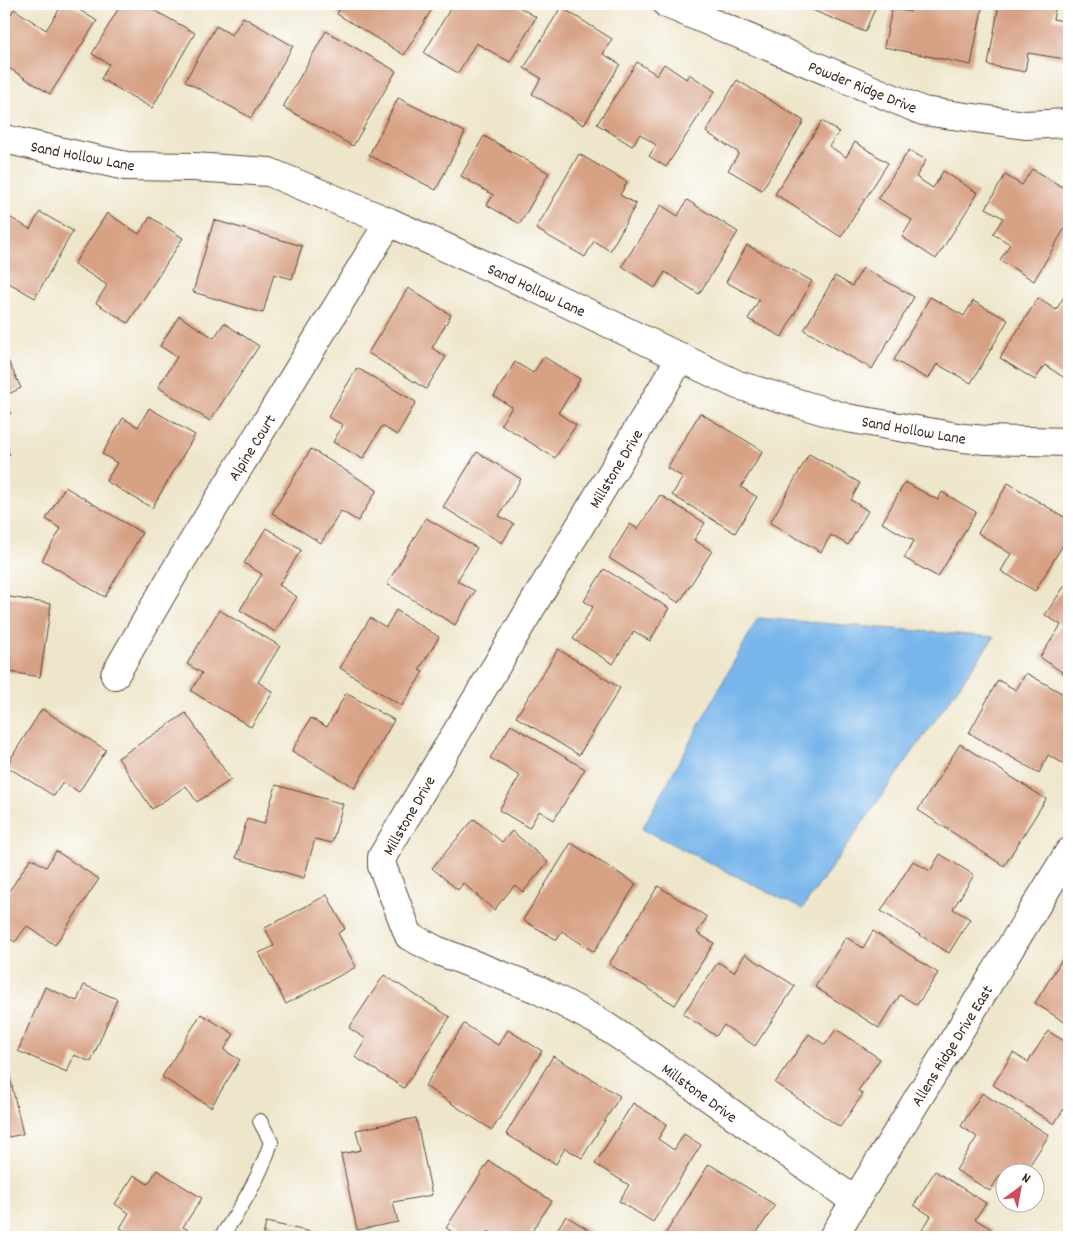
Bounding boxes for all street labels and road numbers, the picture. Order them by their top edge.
street label: Powder Ridge Drive [804,56,920,121]
street label: Sand Hollow Lane [28,136,137,179]
street label: Sand Hollow Lane [483,259,589,324]
street label: Alpine Court [224,410,283,486]
street label: Sand Hollow Lane [860,411,968,452]
street label: Millstone Drive [584,425,650,513]
street label: Millstone Drive [378,772,442,860]
street label: Allens Ridge Drive East [907,981,1000,1111]
street label: Millstone Drive [656,1059,741,1129]

